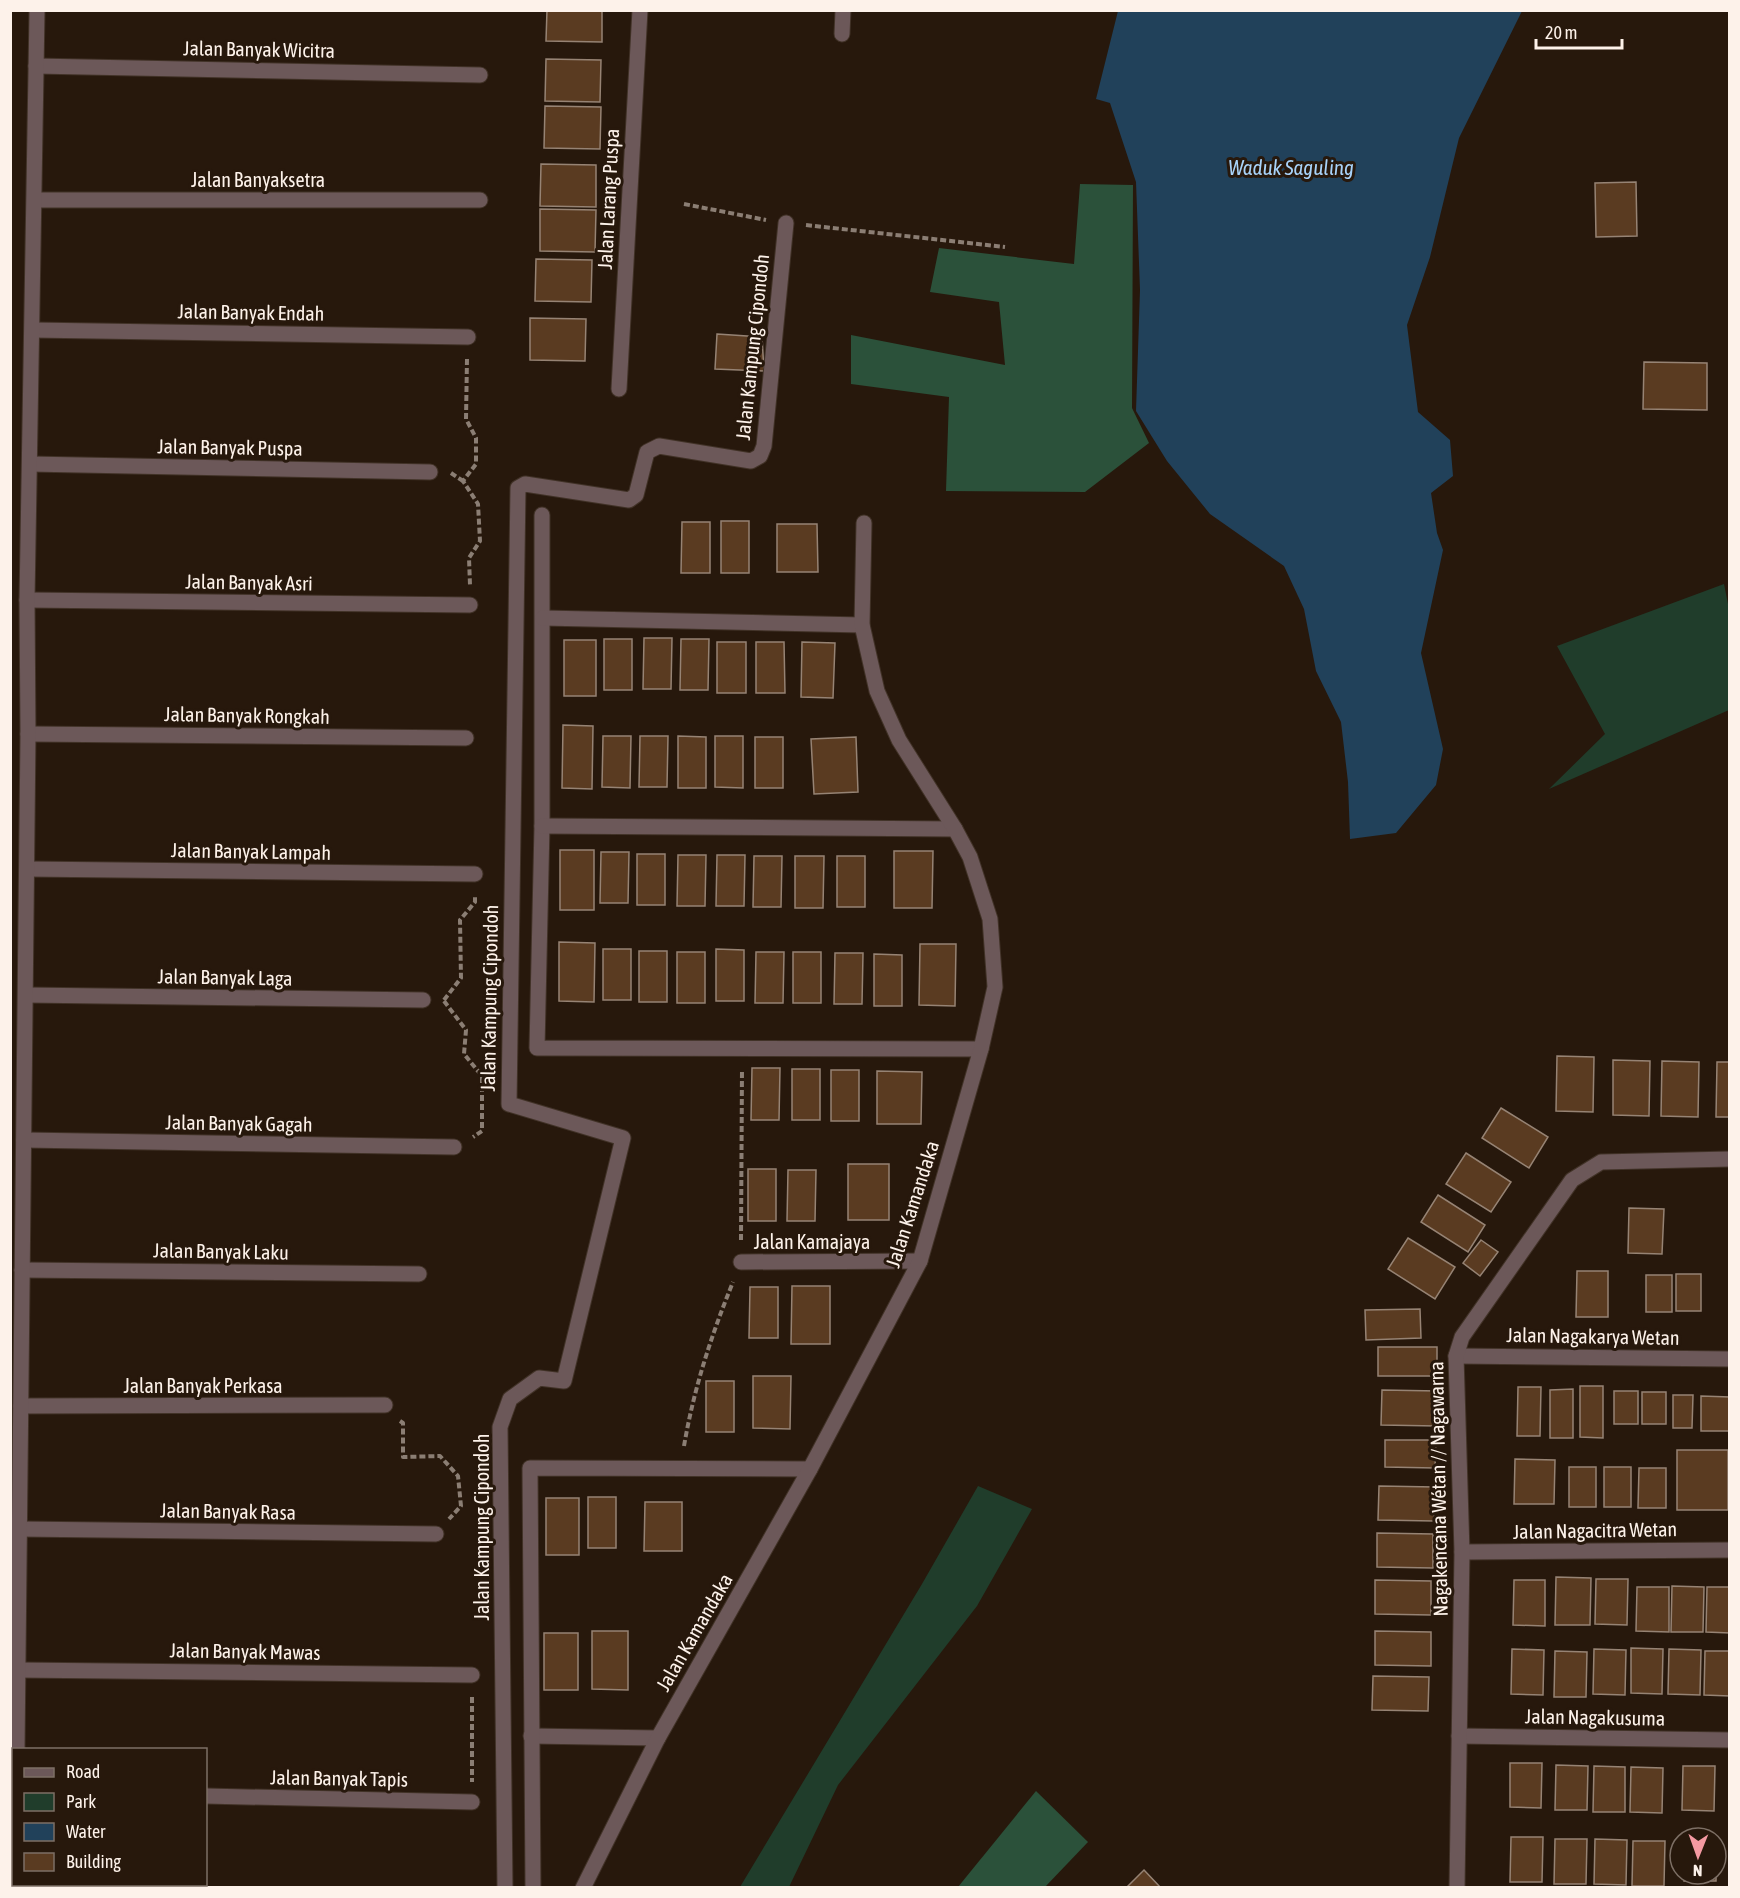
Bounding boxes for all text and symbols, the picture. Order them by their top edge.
scale bar [1536,12,1622,50]
text: 20 m [1545,22,1577,43]
street label: Jalan Banyak Wicitra [183,36,335,62]
street label: Jalan Larang Puspa [593,128,623,270]
water label: Waduk Saguling [1228,155,1354,179]
street label: Jalan Banyaksetra [191,168,325,191]
street label: Jalan Kampung Cipondoh [731,253,773,441]
street label: Jalan Banyak Endah [177,299,325,325]
street label: Jalan Banyak Puspa [157,434,303,460]
street label: Jalan Banyak Asri [185,569,313,595]
street label: Jalan Banyak Rongkah [164,702,330,728]
street label: Jalan Banyak Lampah [171,838,331,864]
street label: Jalan Kampung Cipondoh [476,904,502,1092]
street label: Jalan Banyak Laga [157,964,293,990]
street label: Jalan Banyak Gagah [165,1110,313,1136]
street label: Jalan Kamandaka [881,1138,943,1270]
street label: Jalan Kamajaya [754,1230,870,1253]
street label: Jalan Banyak Laku [153,1238,289,1264]
street label: Jalan Nagakarya Wetan [1506,1323,1680,1349]
street label: Nagakencana Wétan // Nagawarna [1424,1361,1452,1617]
street label: Jalan Banyak Perkasa [123,1374,283,1397]
street label: Jalan Kampung Cipondoh [470,1434,493,1620]
street label: Jalan Banyak Rasa [160,1498,296,1524]
street label: Jalan Nagacitra Wetan [1513,1517,1677,1543]
street label: Jalan Kamandaka [651,1569,737,1695]
street label: Jalan Banyak Mawas [169,1638,321,1664]
street label: Jalan Nagakusuma [1525,1704,1665,1730]
legend [12,1748,207,1886]
text: Road [66,1761,100,1782]
street label: Jalan Banyak Tapis [270,1765,408,1791]
text: Park [66,1791,96,1812]
text: Water [66,1821,106,1842]
north arrow [1668,1826,1728,1886]
text: Building [66,1851,121,1872]
text: N [1693,1862,1703,1880]

